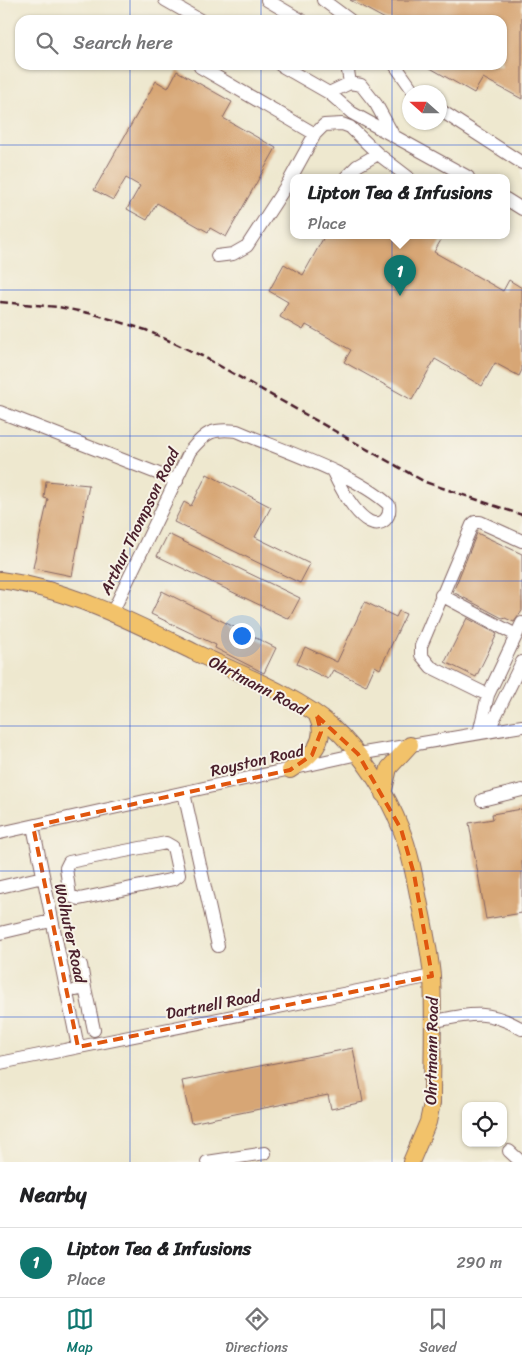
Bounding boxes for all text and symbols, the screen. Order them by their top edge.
search box [15,15,507,70]
text: Search here [73,26,173,59]
icon: search [33,29,61,57]
north arrow [402,85,447,130]
popup [290,174,510,239]
text: Lipton Tea & Infusions [308,176,492,209]
text: Place [308,209,346,238]
pin: 1 [384,255,416,296]
street label: Arthur Thompson Road [91,441,188,601]
your location [229,623,255,649]
street label: Ohrtmann Road [203,647,314,724]
street label: Royston Road [208,735,308,785]
street label: Wolhuter Road [46,881,96,987]
street label: Dartnell Road [163,981,264,1028]
street label: Ohrtmann Road [416,995,447,1105]
map controls [462,1102,507,1147]
button: locate [462,1102,507,1147]
text: Nearby [20,1176,86,1214]
text: Lipton Tea & Infusions [67,1232,251,1265]
text: 1 [33,1248,39,1277]
text: 290 m [456,1248,502,1277]
text: Place [67,1265,106,1294]
tab: Map [66,1305,94,1360]
tab: Directions [225,1305,288,1360]
tab: Saved [419,1305,456,1360]

